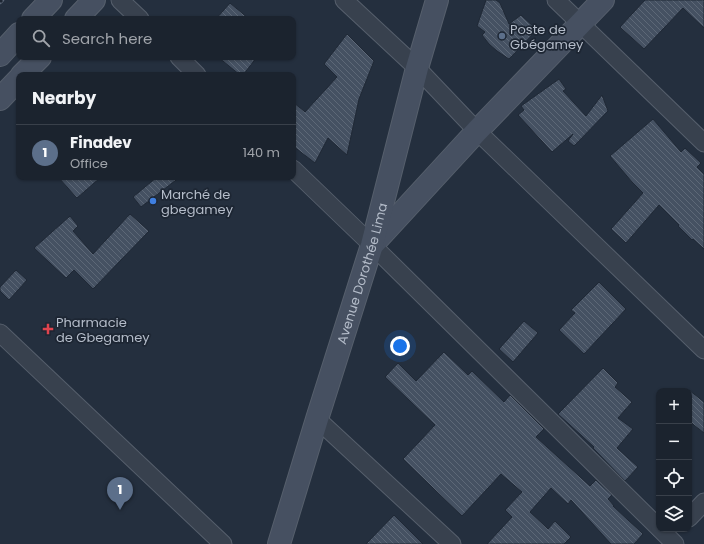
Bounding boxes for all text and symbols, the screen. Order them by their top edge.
search box [16,16,296,60]
place label: Poste de Gbégamey [510,20,584,54]
icon: search [30,27,52,49]
text: Search here [62,28,152,49]
marker: Poste de Gbégamey [497,31,507,41]
text: Nearby [32,86,96,110]
text: Finadev [70,132,132,153]
text: 1 [43,143,47,162]
text: 140 m [243,143,280,162]
text: Office [70,154,108,173]
place label: Marché de gbegamey [161,185,234,219]
marker: Marché de gbegamey [148,196,158,206]
street label: Avenue Dorothée Lima [332,201,392,347]
place label: Pharmacie de Gbegamey [56,313,150,347]
marker: Pharmacie de Gbegamey [43,324,53,334]
your location [390,336,410,356]
map controls [656,388,692,532]
button: + [656,388,692,424]
button: − [656,424,692,460]
button: locate [656,460,692,496]
pin: 1 [107,477,133,510]
button: layers [656,496,692,532]

